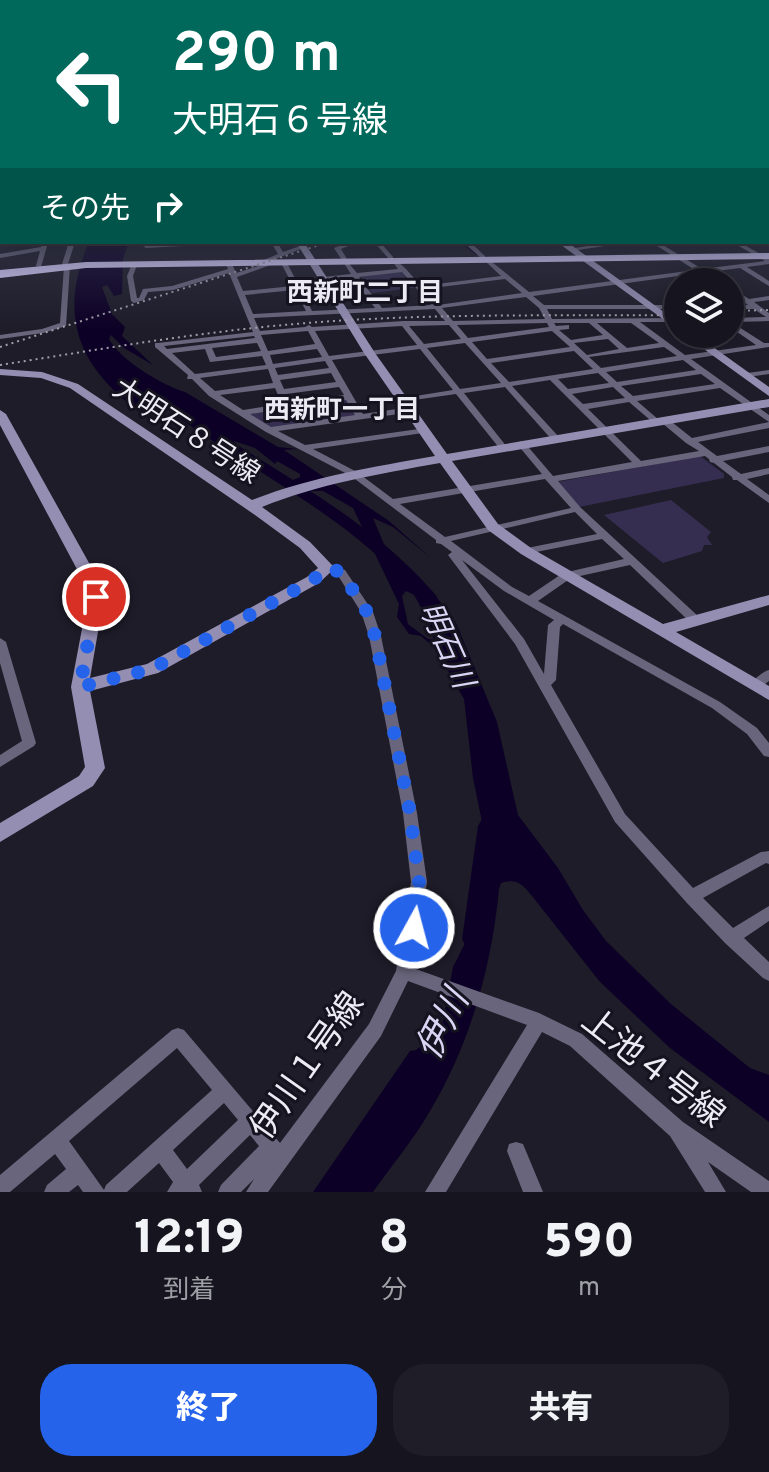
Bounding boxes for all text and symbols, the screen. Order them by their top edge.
text: 290 m [172,21,341,91]
icon: left [40,32,144,136]
text: 大明石６号線 [172,100,388,146]
icon: right [146,184,190,228]
text: その先 [40,192,130,229]
map controls [664,268,744,348]
button: layers [664,268,744,348]
district label: 西新町二丁目 [287,278,443,311]
street label: 大明石８号線 [105,372,266,493]
district label: 西新町一丁目 [264,395,420,428]
pin [62,563,130,631]
icon: arrive [74,575,118,619]
water label: 明石川 [410,597,481,697]
position arrow [372,886,456,970]
water label: 伊川 [408,980,483,1068]
street label: 伊川１号線 [243,985,375,1149]
street label: 上池４号線 [572,1000,732,1139]
text: 12:19 [134,1210,245,1270]
text: 8 [379,1210,409,1270]
text: 590 [543,1214,635,1274]
text: m [578,1272,600,1305]
text: 到着 [163,1275,215,1308]
text: 分 [381,1275,407,1308]
button: 終了 [40,1364,377,1456]
button: 共有 [393,1364,729,1456]

